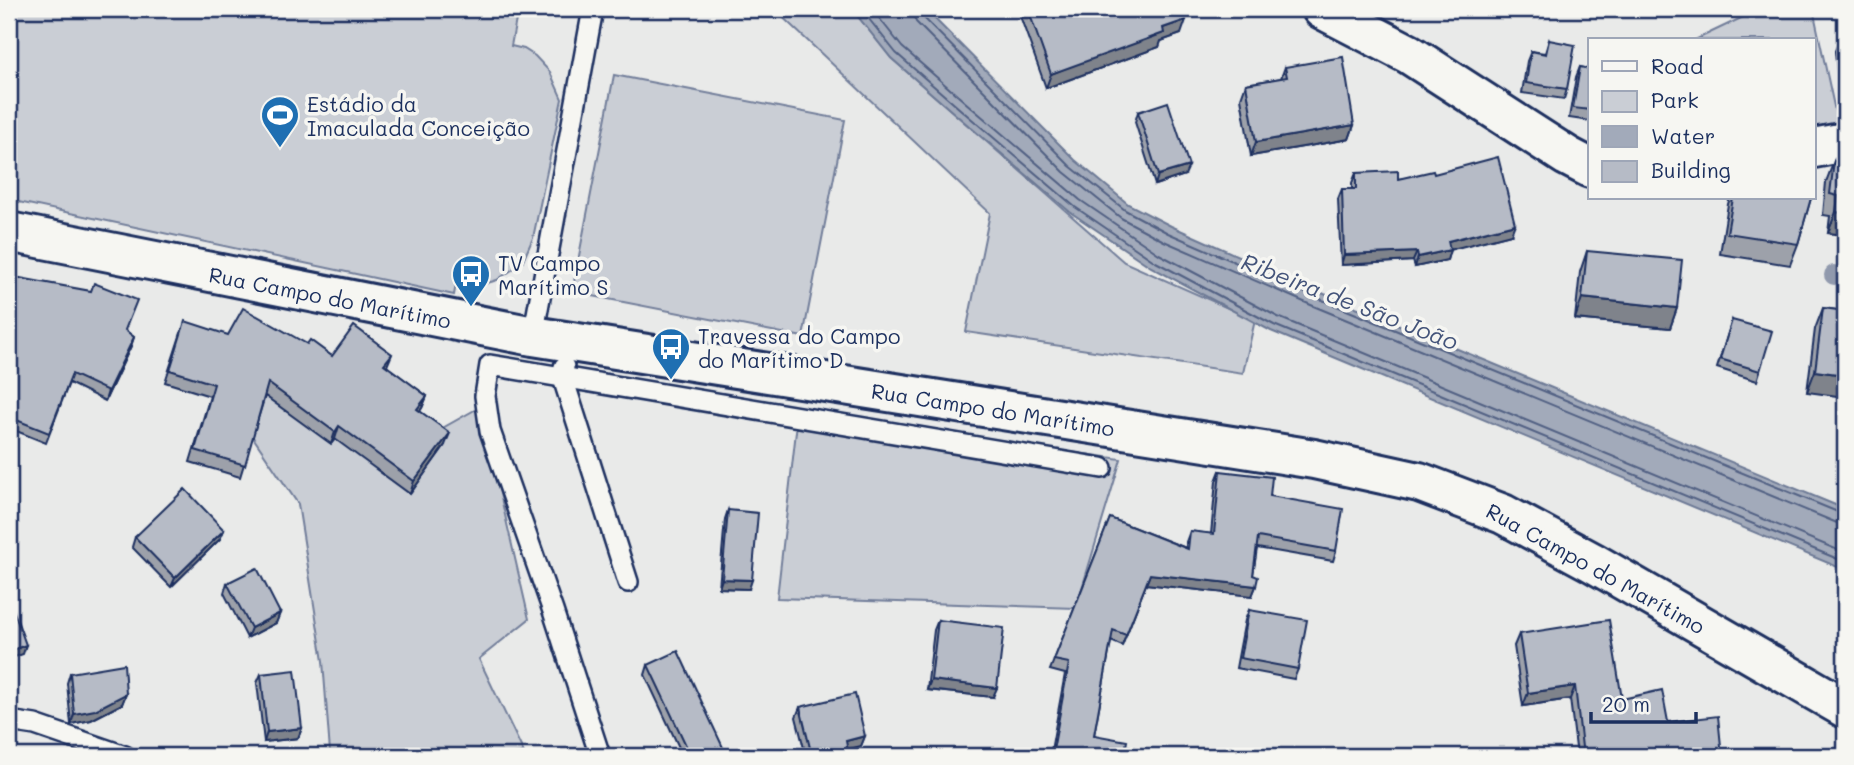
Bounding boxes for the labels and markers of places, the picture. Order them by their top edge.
place label: Estádio da Imaculada Conceição [307,90,530,141]
sports icon: Estádio da Imaculada Conceição [259,94,301,149]
place label: TV Campo Marítimo S [498,249,608,300]
bus stop icon: TV Campo Marítimo S [450,253,492,308]
place label: Travessa do Campo do Marítimo D [698,322,900,373]
bus stop icon: Travessa do Campo do Marítimo D [650,326,692,381]

